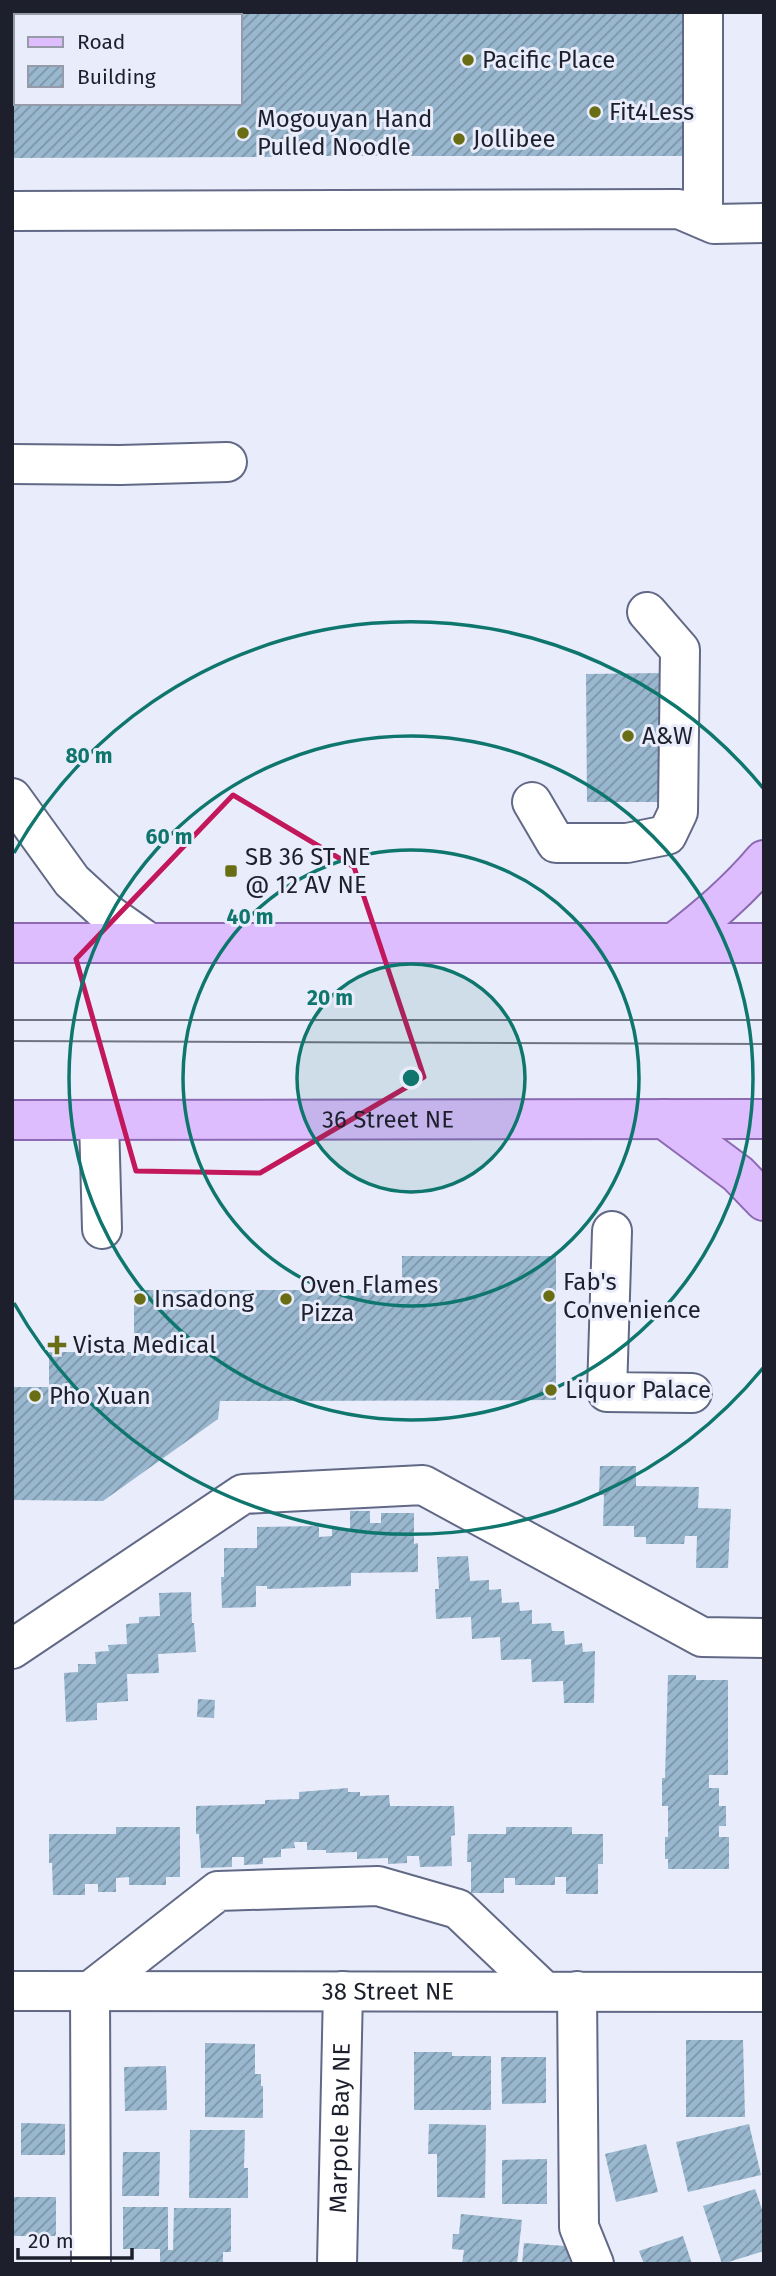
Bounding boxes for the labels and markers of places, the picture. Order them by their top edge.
place label: Pacific Place [482,46,615,74]
marker: Pacific Place [460,52,476,68]
place label: Fit4Less [609,98,694,126]
marker: Fit4Less [587,104,603,120]
place label: Mogouyan Hand Pulled Noodle [257,105,432,161]
marker: Mogouyan Hand Pulled Noodle [235,125,251,141]
place label: Jollibee [473,125,556,153]
marker: Jollibee [451,131,467,147]
place label: A&W [642,722,693,750]
marker: A&W [620,728,636,744]
place label: SB 36 ST NE @ 12 AV NE [245,843,371,899]
marker: SB 36 ST NE @ 12 AV NE [223,863,239,879]
centre of rings [399,1066,423,1090]
place label: Fab's Convenience [563,1268,701,1324]
place label: Oven Flames Pizza [300,1271,438,1327]
place label: Insadong [154,1285,255,1313]
marker: Fab's Convenience [541,1288,557,1304]
marker: Insadong [132,1291,148,1307]
marker: Oven Flames Pizza [278,1291,294,1307]
place label: Vista Medical [73,1331,216,1359]
marker: Vista Medical [47,1335,67,1355]
place label: Liquor Palace [565,1376,711,1404]
place label: Pho Xuan [49,1382,151,1410]
marker: Liquor Palace [543,1382,559,1398]
marker: Pho Xuan [27,1388,43,1404]

